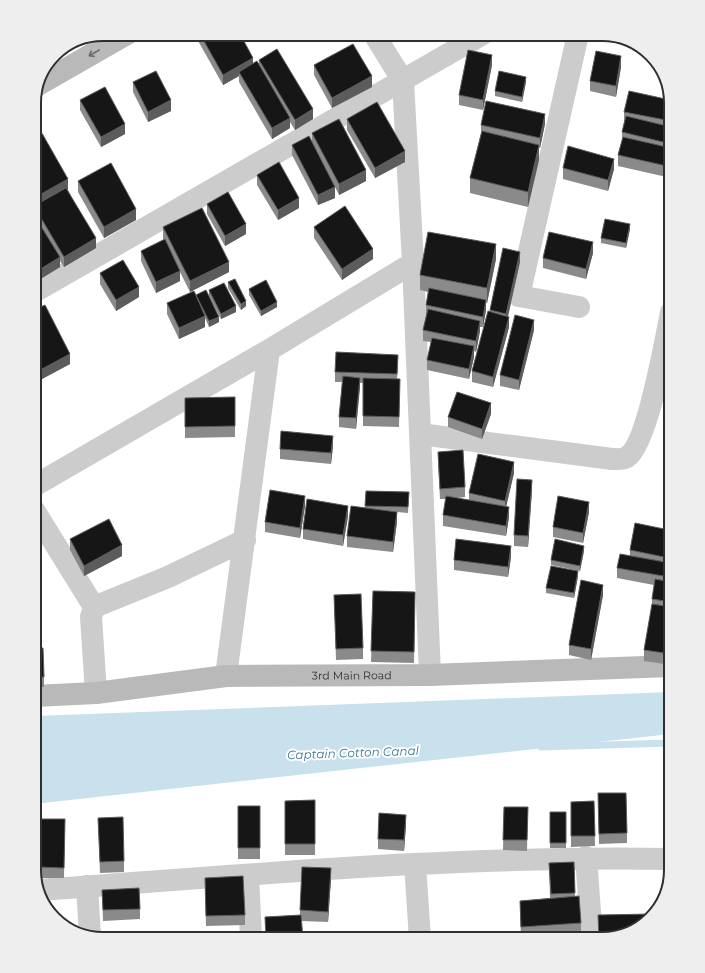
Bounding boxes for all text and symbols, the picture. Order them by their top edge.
one-way arrow [88,50,100,58]
street label: 3rd Main Road [312,668,392,683]
water label: Captain Cotton Canal [287,743,420,762]

